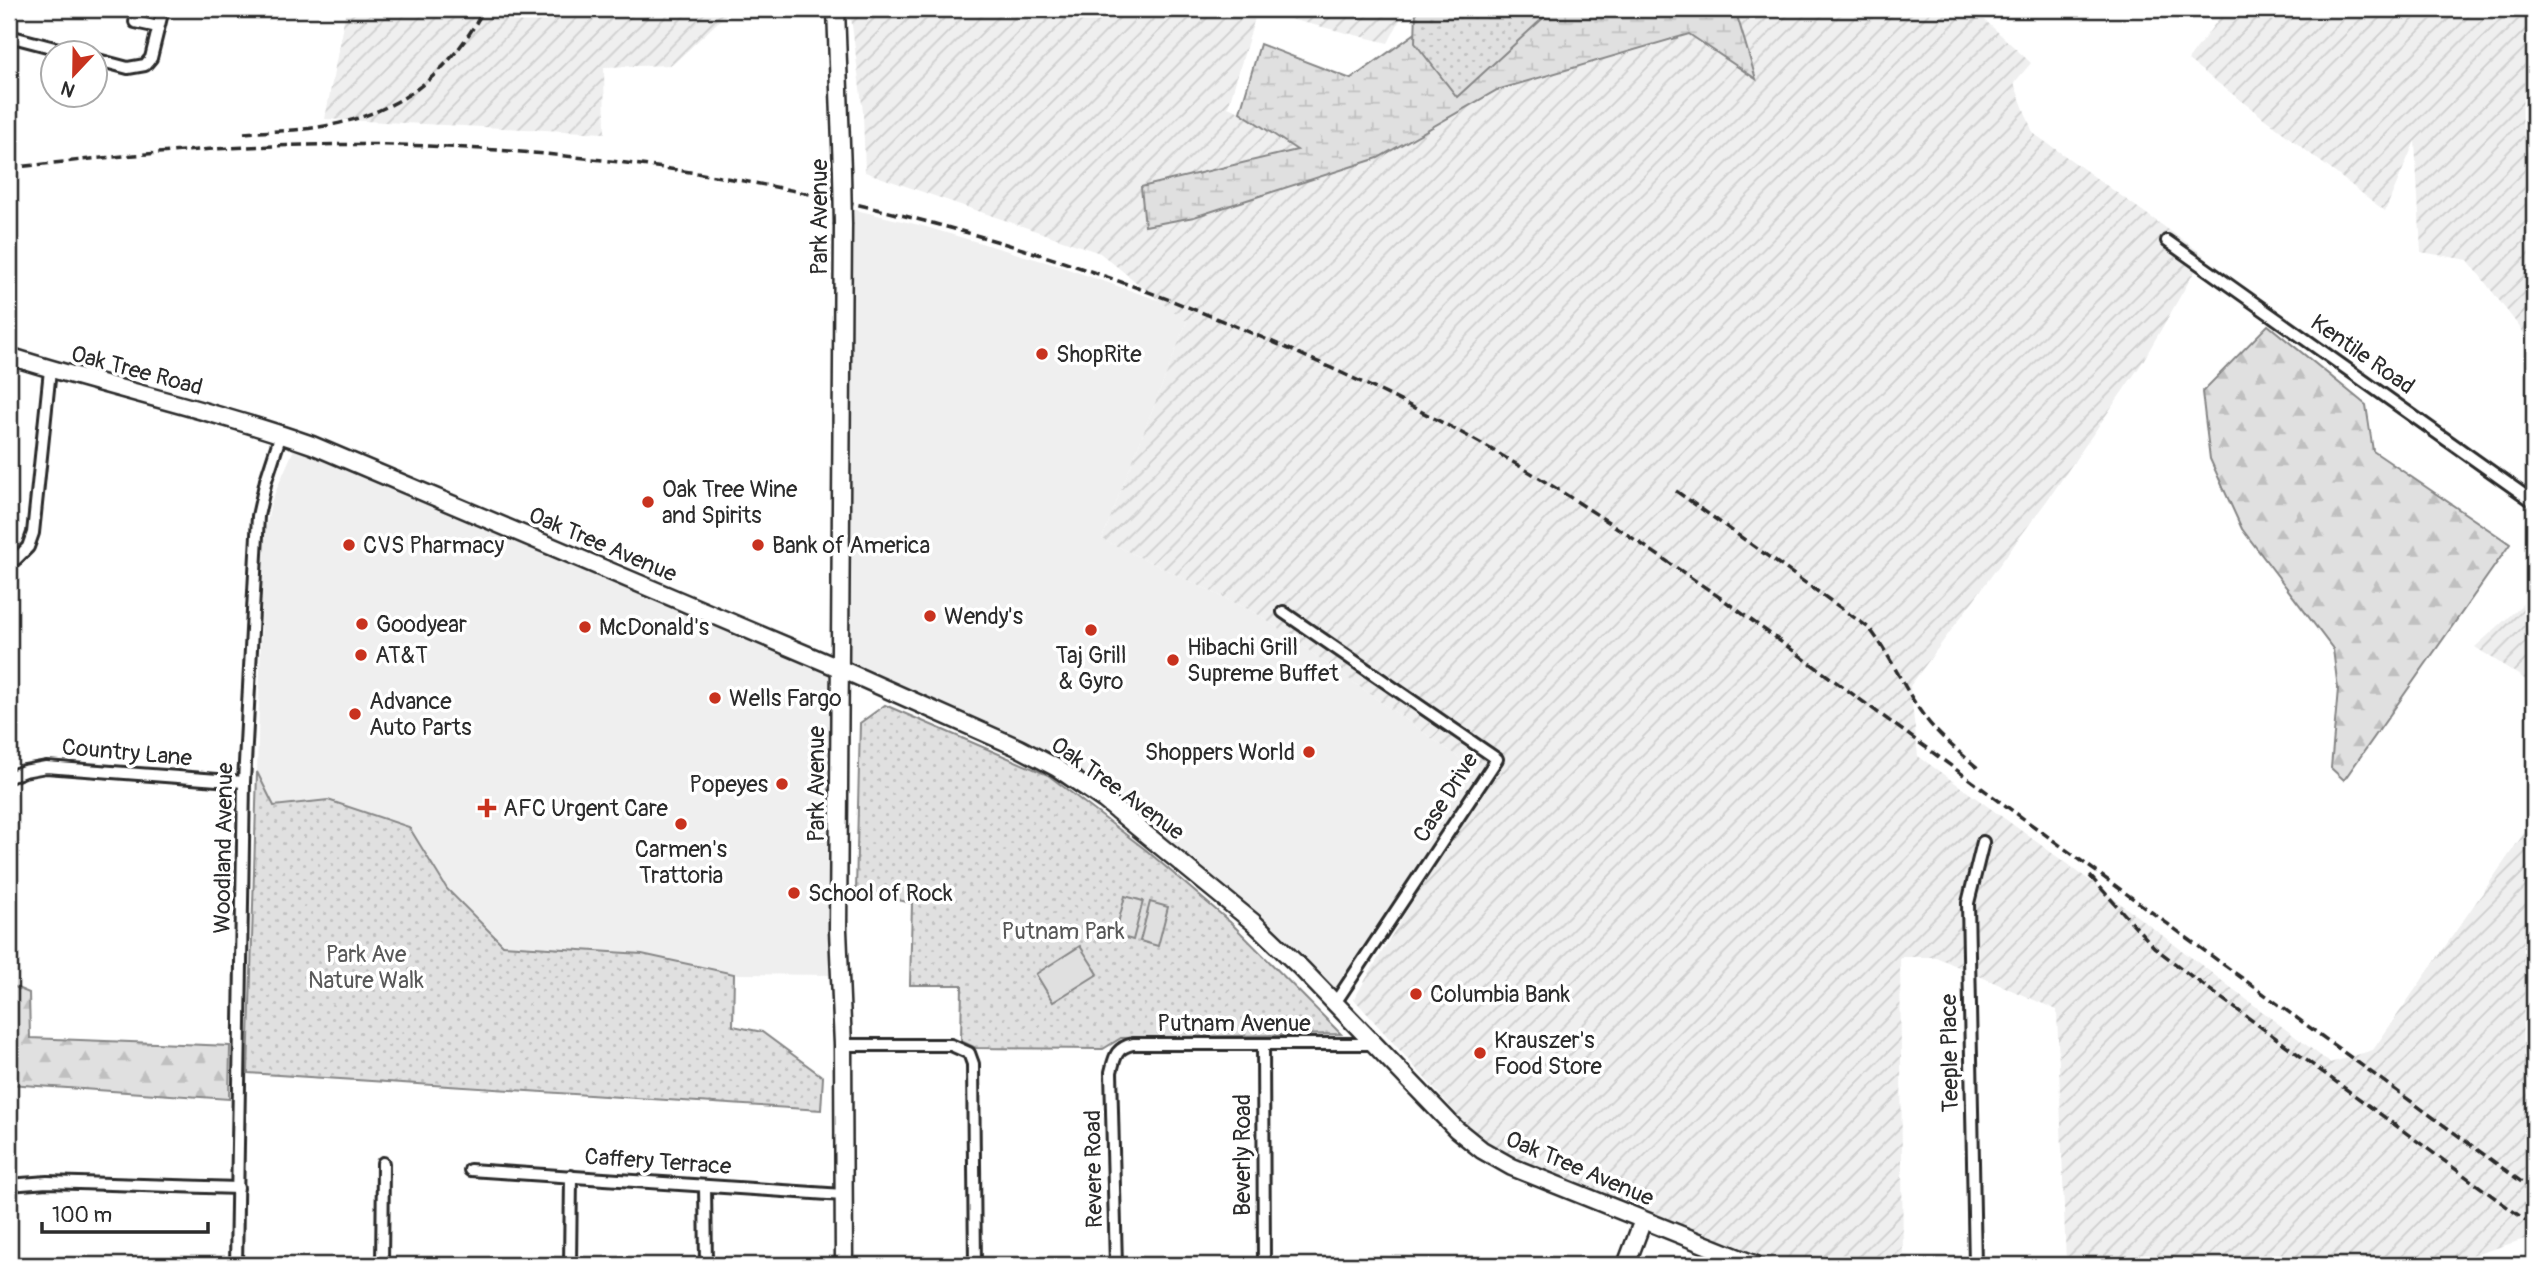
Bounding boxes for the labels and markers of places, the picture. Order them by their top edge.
place label: ShopRite [1056,340,1142,369]
marker: ShopRite [1034,346,1050,362]
place label: Oak Tree Wine and Spirits [662,475,798,530]
marker: Oak Tree Wine and Spirits [640,494,656,510]
place label: CVS Pharmacy [363,531,505,560]
place label: Bank of America [772,531,930,560]
marker: CVS Pharmacy [341,537,357,553]
marker: Bank of America [750,537,766,553]
place label: Wendy's [944,602,1023,631]
marker: Wendy's [922,608,938,624]
place label: Goodyear [376,610,467,639]
place label: McDonald's [599,613,709,642]
marker: Goodyear [354,616,370,632]
marker: McDonald's [577,619,593,635]
marker: Taj Grill & Gyro [1083,622,1099,638]
place label: Hibachi Grill Supreme Buffet [1187,633,1339,688]
place label: AT&T [375,641,428,670]
place label: Taj Grill & Gyro [1056,641,1126,696]
marker: AT&T [353,647,369,663]
marker: Hibachi Grill Supreme Buffet [1165,652,1181,668]
place label: Wells Fargo [729,684,842,713]
place label: Advance Auto Parts [369,687,471,742]
marker: Wells Fargo [707,690,723,706]
marker: Advance Auto Parts [347,706,363,722]
place label: Shoppers World [1145,738,1295,767]
marker: Shoppers World [1301,744,1317,760]
place label: Popeyes [689,770,768,799]
marker: Popeyes [774,776,790,792]
place label: AFC Urgent Care [503,794,669,823]
marker: AFC Urgent Care [477,798,497,818]
marker: Carmen's Trattoria [673,816,689,832]
place label: Carmen's Trattoria [635,835,727,890]
place label: School of Rock [808,879,953,908]
marker: School of Rock [786,885,802,901]
place label: Columbia Bank [1430,980,1570,1009]
marker: Columbia Bank [1408,986,1424,1002]
place label: Krauszer's Food Store [1494,1026,1602,1081]
marker: Krauszer's Food Store [1472,1045,1488,1061]

